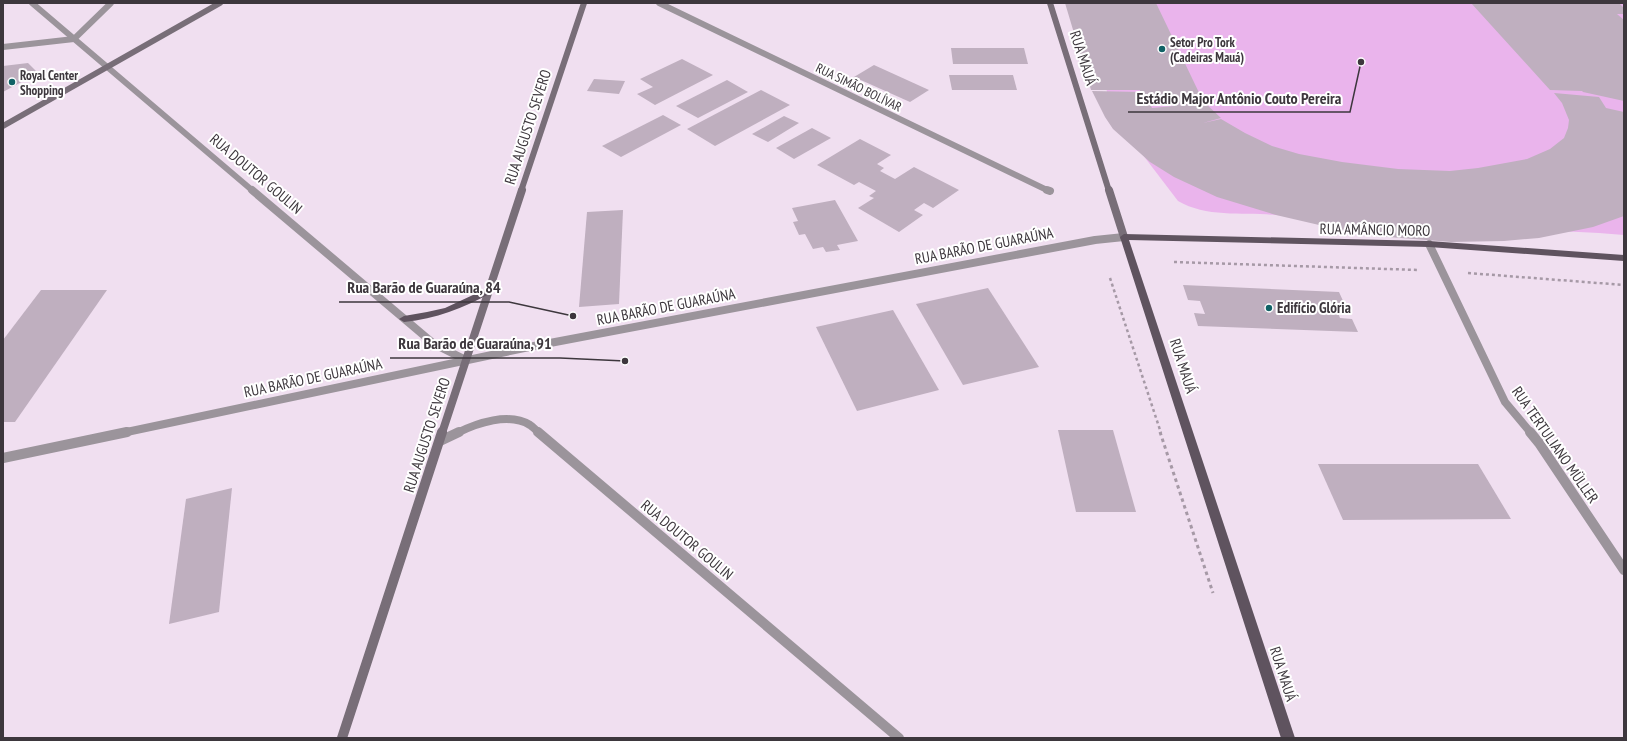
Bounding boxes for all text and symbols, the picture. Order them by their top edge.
street label: RUA MAUÁ [1066,28,1101,88]
place label: Setor Pro Tork (Cadeiras Mauá) [1170,34,1244,66]
marker: Setor Pro Tork (Cadeiras Mauá) [1157,44,1167,54]
street label: RUA SIMÃO BOLÍVAR [813,59,905,116]
place label: Royal Center Shopping [20,67,78,99]
street label: RUA AUGUSTO SEVERO [500,67,555,187]
marker: Royal Center Shopping [7,77,17,87]
callout: Estádio Major Antônio Couto Pereira [1128,84,1350,112]
text: Estádio Major Antônio Couto Pereira [1137,88,1342,108]
street label: RUA DOUTOR GOULIN [206,129,306,218]
street label: RUA AMÂNCIO MORO [1319,219,1431,240]
street label: RUA BARÃO DE GUARAÚNA [913,223,1056,268]
callout: Rua Barão de Guaraúna, 84 [339,274,509,302]
text: Rua Barão de Guaraúna, 84 [347,277,501,297]
street label: RUA BARÃO DE GUARAÚNA [595,284,738,329]
place label: Edifício Glória [1277,298,1351,317]
marker: Edifício Glória [1264,303,1274,313]
callout: Rua Barão de Guaraúna, 91 [390,330,560,358]
text: Rua Barão de Guaraúna, 91 [398,333,552,353]
street label: RUA MAUÁ [1166,336,1201,396]
street label: RUA BARÃO DE GUARAÚNA [242,353,385,401]
street label: RUA AUGUSTO SEVERO [399,375,454,495]
street label: RUA TERTULIANO MÜLLER [1508,383,1603,507]
street label: RUA DOUTOR GOULIN [637,495,737,584]
street label: RUA MAUÁ [1266,644,1301,704]

